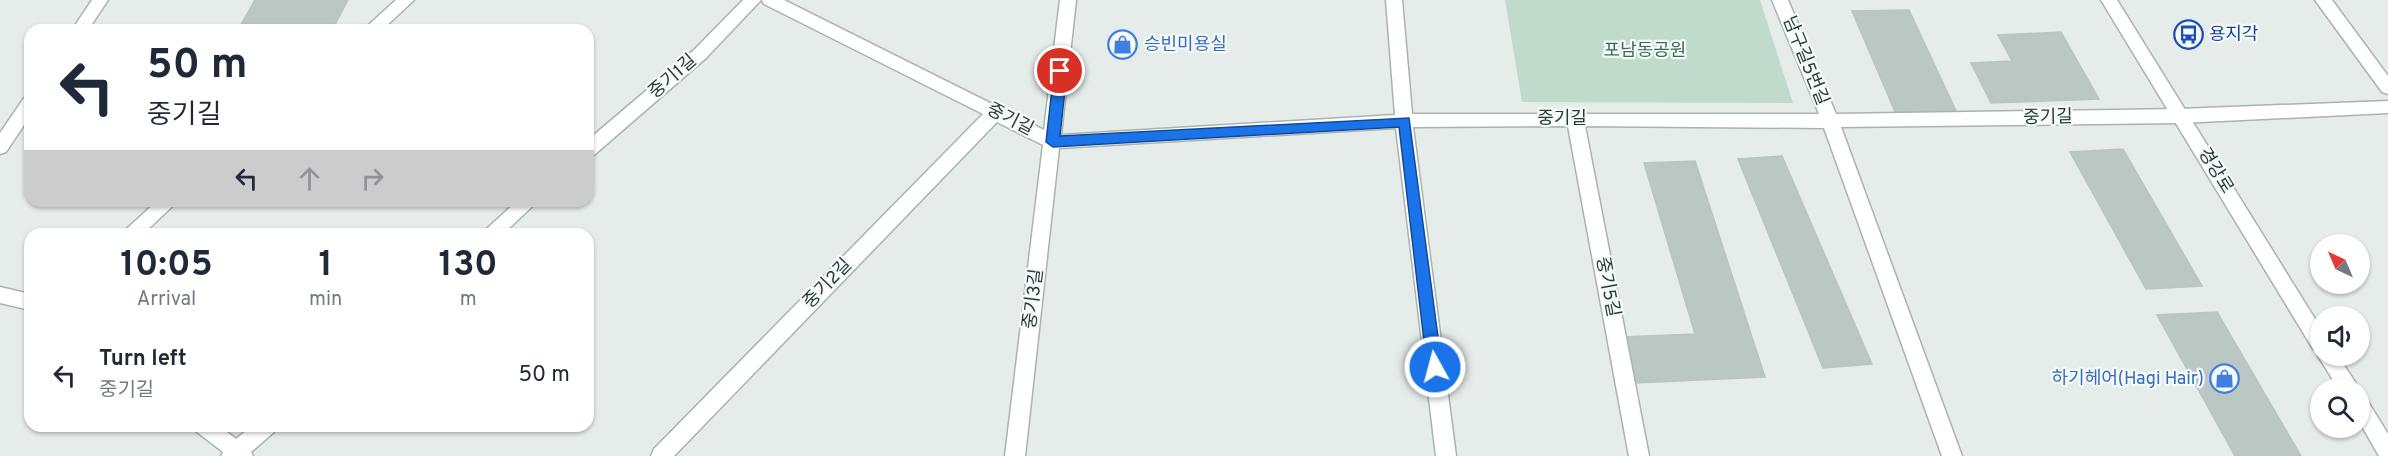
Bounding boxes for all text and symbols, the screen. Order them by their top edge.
street label: 남구길5번길 [1777,13,1833,109]
bus stop icon: 용지각 [2172,19,2204,51]
place label: 용지각 [2209,24,2259,47]
shop icon: 승빈미용실 [1107,29,1139,61]
place label: 승빈미용실 [1144,34,1227,57]
text: 50 m [147,40,248,93]
park label: 포남동공원 [1604,40,1686,63]
pin [1034,45,1085,96]
icon: left [48,48,126,126]
street label: 중기1길 [644,50,702,104]
icon: arrive [1043,54,1076,87]
street label: 중기길 [983,98,1037,142]
text: 중기길 [147,99,222,133]
street label: 중기길 [2023,106,2073,130]
street label: 중기길 [1537,108,1587,131]
street label: 경강로 [2192,144,2238,198]
icon: left [230,162,263,195]
icon: ahead [293,162,326,195]
icon: right [356,162,389,195]
north arrow [2310,234,2370,294]
map controls [2310,234,2370,438]
text: 10:05 [120,243,213,289]
text: 1 [318,243,333,289]
text: 130 [439,243,498,289]
street label: 중기2길 [799,254,857,314]
street label: 중기5길 [1590,255,1624,319]
street label: 중기3길 [1019,268,1049,330]
text: Arrival [137,287,196,313]
text: min [309,287,342,313]
text: m [460,287,477,313]
button: sound [2310,306,2370,366]
position arrow [1403,335,1467,399]
text: Turn left [99,346,187,373]
icon: left [48,359,81,392]
text: 50 m [518,362,570,389]
shop icon: 하기헤어(Hagi Hair) [2209,363,2241,395]
place label: 하기헤어(Hagi Hair) [2052,368,2204,391]
text: 중기길 [99,378,154,404]
button: search [2310,378,2370,438]

